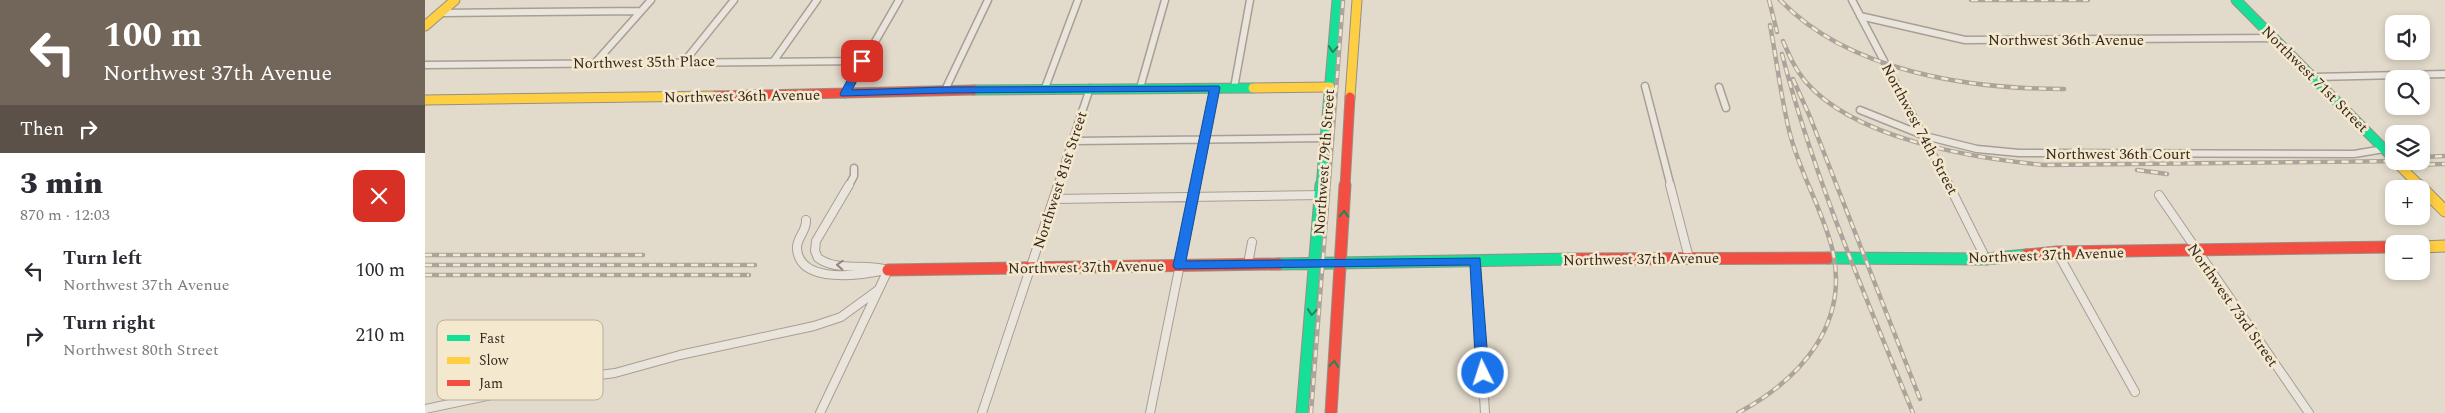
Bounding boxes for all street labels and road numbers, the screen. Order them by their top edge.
street label: Northwest 71st Street [2256,20,2374,138]
street label: Northwest 36th Avenue [1988,29,2144,52]
street label: Northwest 35th Place [573,50,715,75]
street label: Northwest 74th Street [1875,59,1964,199]
street label: Northwest 36th Avenue [664,84,820,109]
street label: Northwest 79th Street [1308,88,1341,236]
street label: Northwest 81st Street [1027,108,1094,252]
street label: Northwest 36th Court [2045,143,2191,166]
street label: Northwest 73rd Street [2181,239,2284,372]
street label: Northwest 37th Avenue [1968,241,2124,270]
street label: Northwest 37th Avenue [1563,247,1719,272]
street label: Northwest 37th Avenue [1008,255,1164,280]

